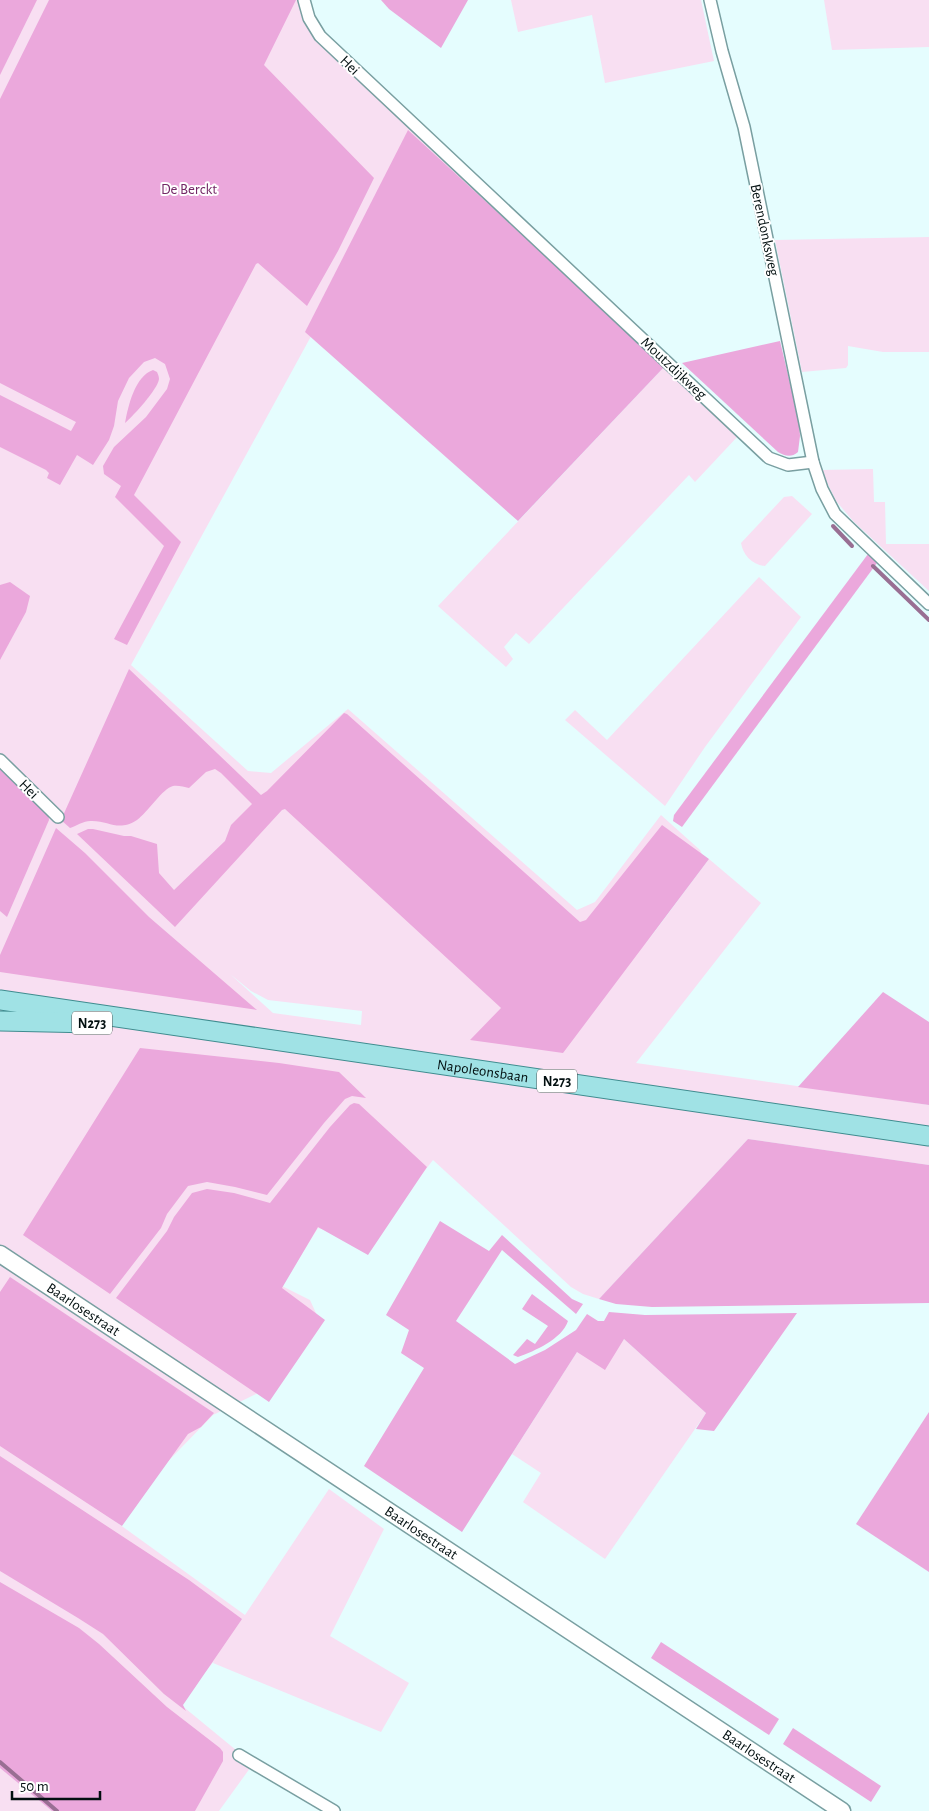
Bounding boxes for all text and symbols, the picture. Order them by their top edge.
street label: Hei [337,53,362,78]
park label: De Berckt [161,182,217,197]
street label: Berendonksweg [747,183,782,278]
street label: Moutzdijkweg [638,334,710,403]
street label: Hei [16,777,41,802]
road number: N273 [72,1011,112,1034]
street label: Napoleonsbaan [436,1057,530,1085]
road number: N273 [537,1070,577,1092]
street label: Baarlosestraat [44,1280,122,1339]
street label: Baarlosestraat [382,1504,460,1563]
street label: Baarlosestraat [720,1727,798,1786]
scale bar [12,1768,100,1800]
text: 50 m [20,1779,49,1794]

